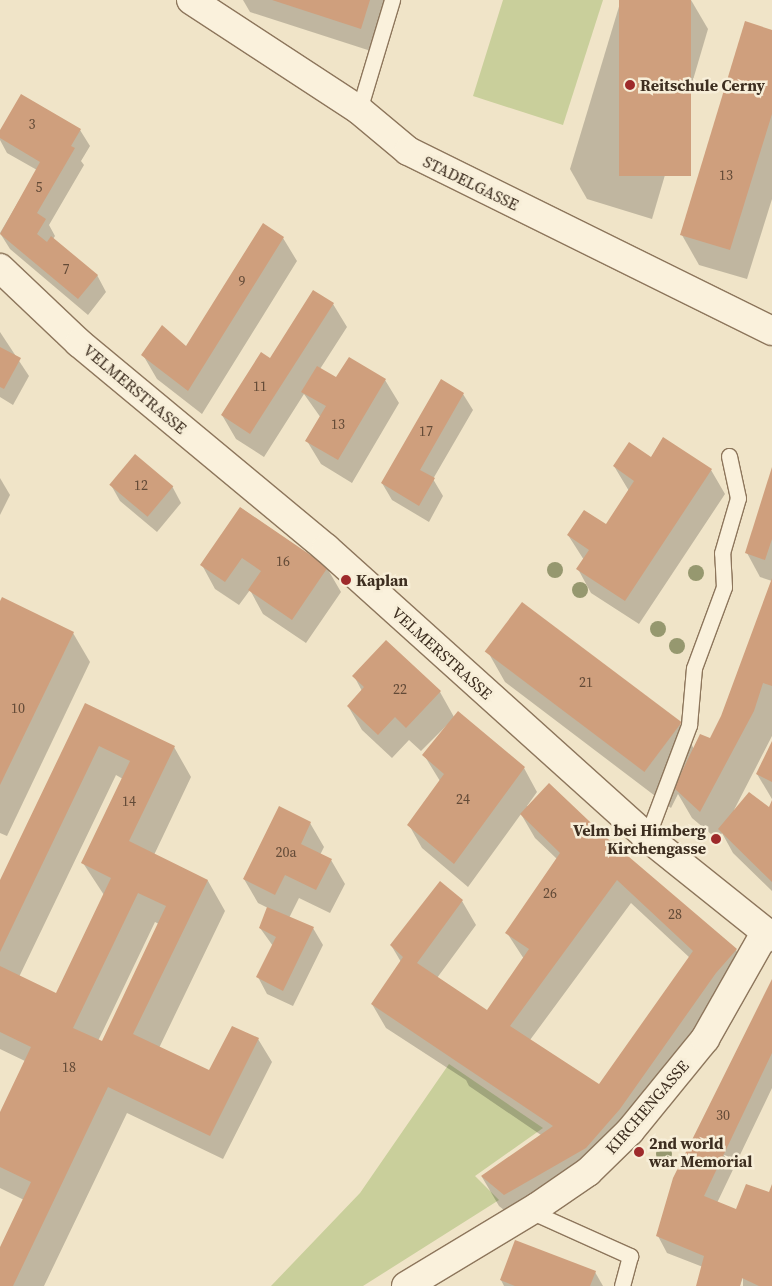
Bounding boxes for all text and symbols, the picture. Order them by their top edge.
place label: Reitschule Cerny [640,75,765,95]
marker: Reitschule Cerny [624,79,636,91]
house number: 3 [29,116,35,132]
street label: STADELGASSE [420,152,522,214]
house number: 13 [719,167,733,183]
house number: 5 [36,179,42,195]
house number: 7 [63,261,69,277]
house number: 9 [239,273,245,289]
street label: VELMERSTRASSE [79,340,191,438]
house number: 11 [253,378,267,394]
house number: 13 [331,416,345,432]
house number: 17 [419,423,433,439]
house number: 12 [134,477,148,493]
house number: 16 [276,553,290,569]
place label: Kaplan [356,570,408,590]
marker: Kaplan [340,574,352,586]
street label: VELMERSTRASSE [388,603,496,703]
house number: 21 [579,674,593,690]
house number: 22 [393,681,407,697]
house number: 10 [11,700,25,716]
house number: 24 [456,791,470,807]
house number: 14 [122,793,136,809]
place label: Velm bei Himberg Kirchengasse [573,820,706,858]
marker: Velm bei Himberg Kirchengasse [710,833,722,845]
house number: 20a [275,844,297,860]
house number: 26 [543,885,557,901]
house number: 28 [668,906,682,922]
street label: KIRCHENGASSE [601,1056,693,1158]
house number: 18 [62,1059,76,1075]
house number: 30 [716,1107,730,1123]
place label: 2nd world war Memorial [649,1133,752,1171]
marker: 2nd world war Memorial [633,1146,645,1158]

